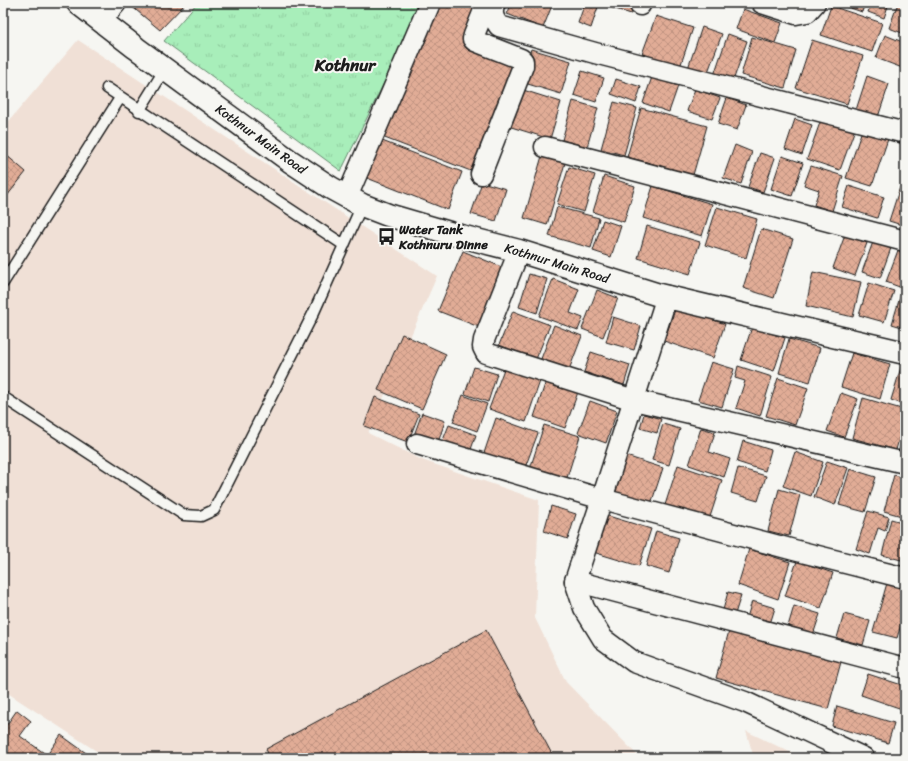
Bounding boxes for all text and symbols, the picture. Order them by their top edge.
district label: Kothnur [314,50,377,80]
street label: Kothnur Main Road [210,98,313,181]
place label: Water Tank Kothnuru Dinne [398,218,488,256]
bus stop icon: Water Tank Kothnuru Dinne [376,226,396,246]
street label: Kothnur Main Road [502,236,613,290]

